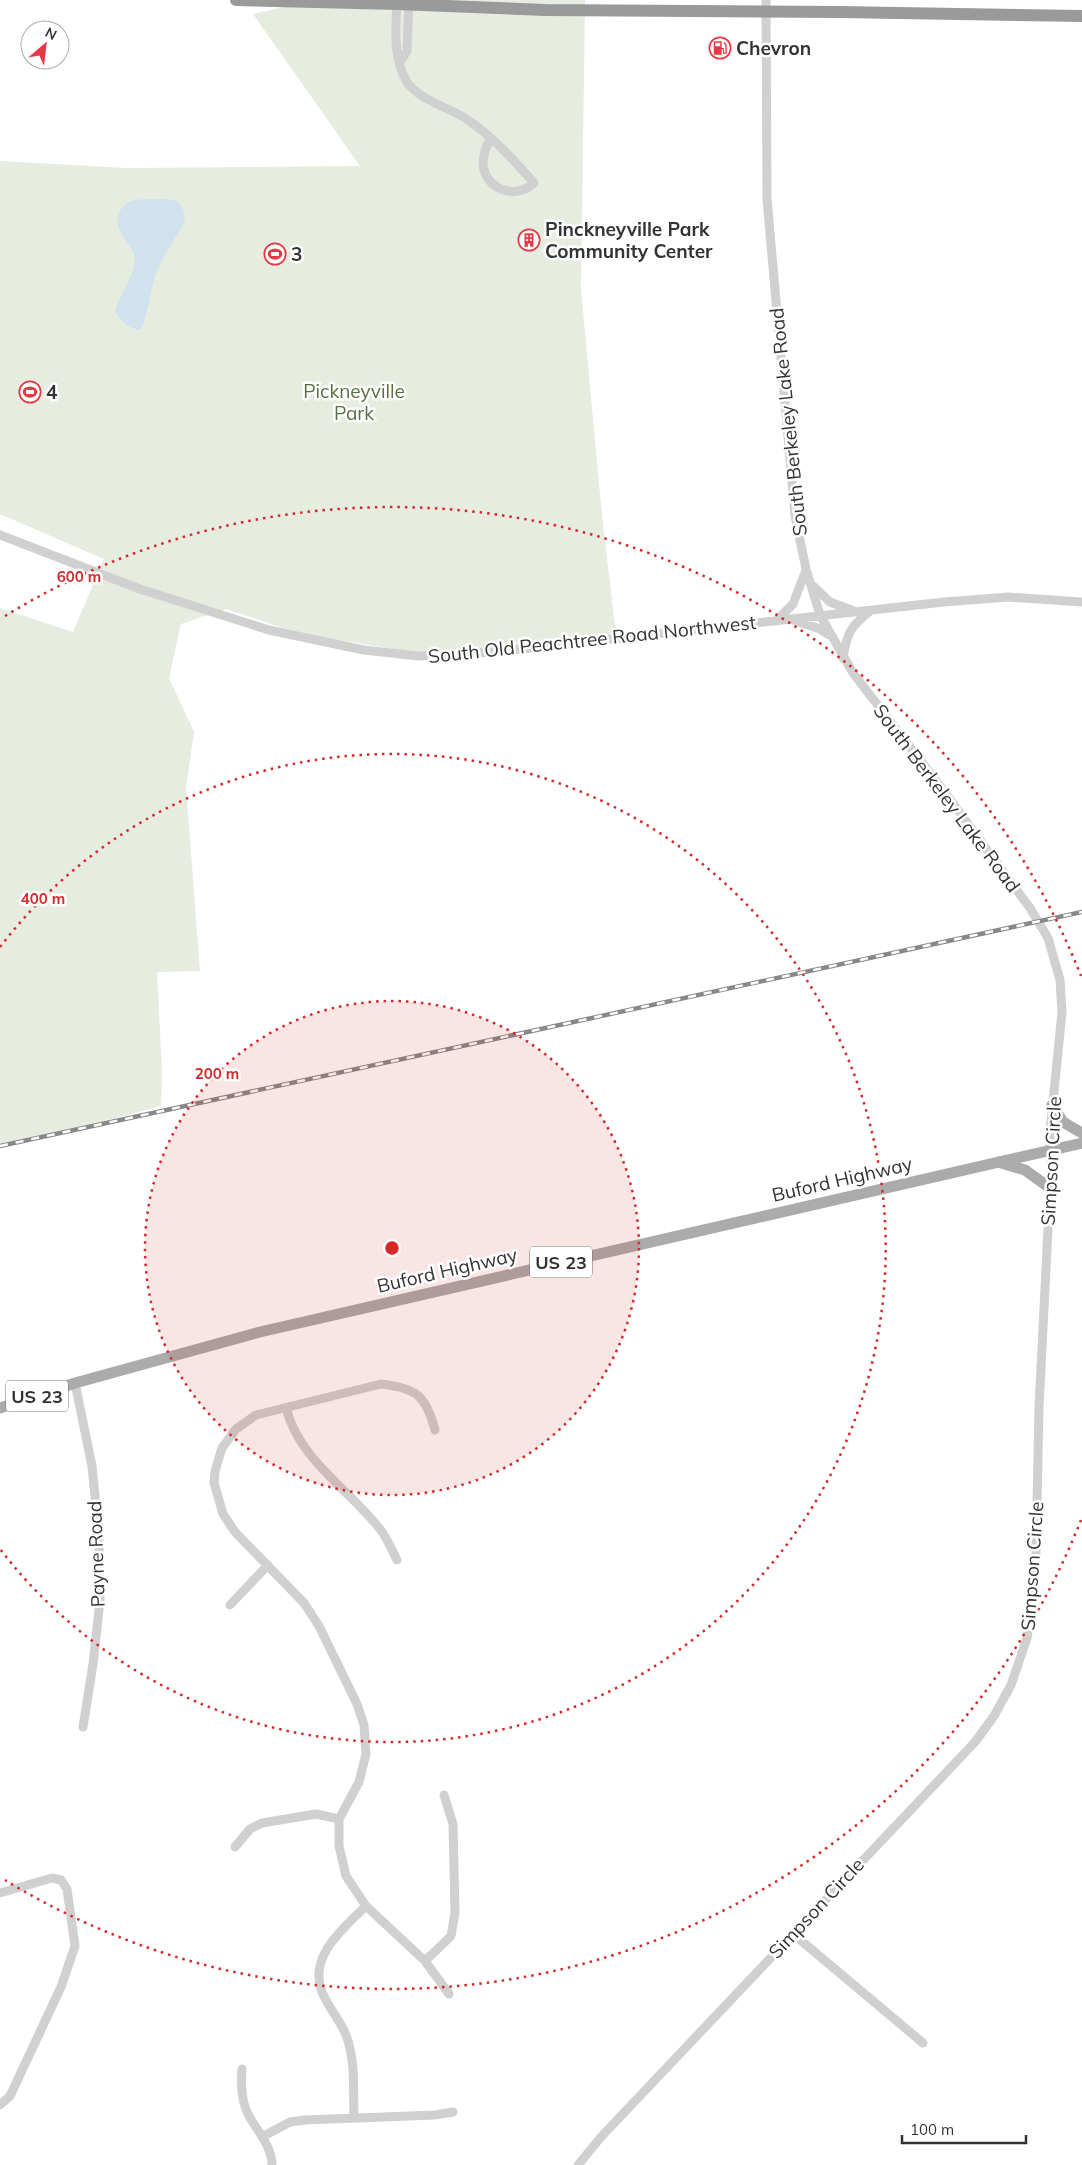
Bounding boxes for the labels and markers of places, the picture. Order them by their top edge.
fuel station icon: Chevron [708,36,732,60]
place label: Chevron [736,36,811,60]
place label: Pinckneyville Park Community Center [545,217,713,263]
building icon: Pinckneyville Park Community Center [517,228,541,252]
sports icon: 3 [263,242,287,266]
place label: 3 [291,242,302,266]
sports icon: 4 [18,380,42,404]
place label: 4 [46,380,58,404]
centre of rings [383,1239,401,1257]

